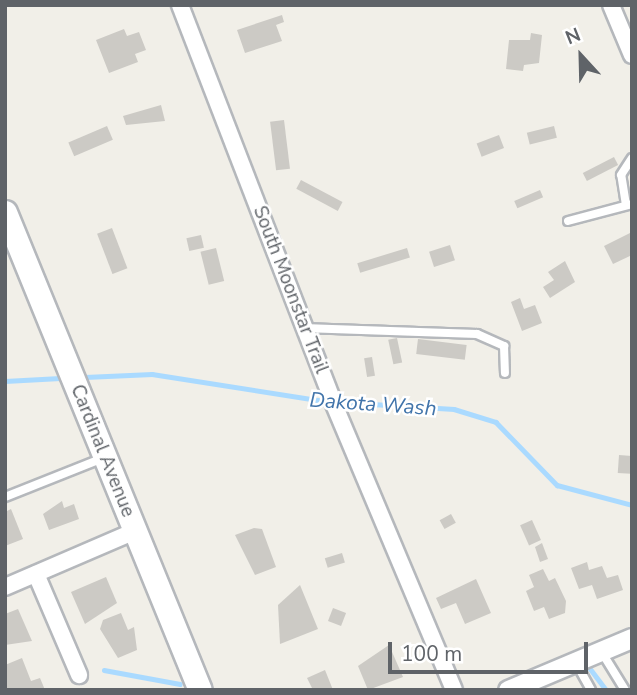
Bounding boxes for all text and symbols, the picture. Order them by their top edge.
north arrow [546,21,616,91]
text: N [562,22,585,51]
street label: South Moonstar Trail [248,203,332,377]
street label: Cardinal Avenue [65,381,139,521]
water label: Dakota Wash [309,387,437,421]
scale bar [392,628,592,672]
text: 100 m [401,640,462,668]

